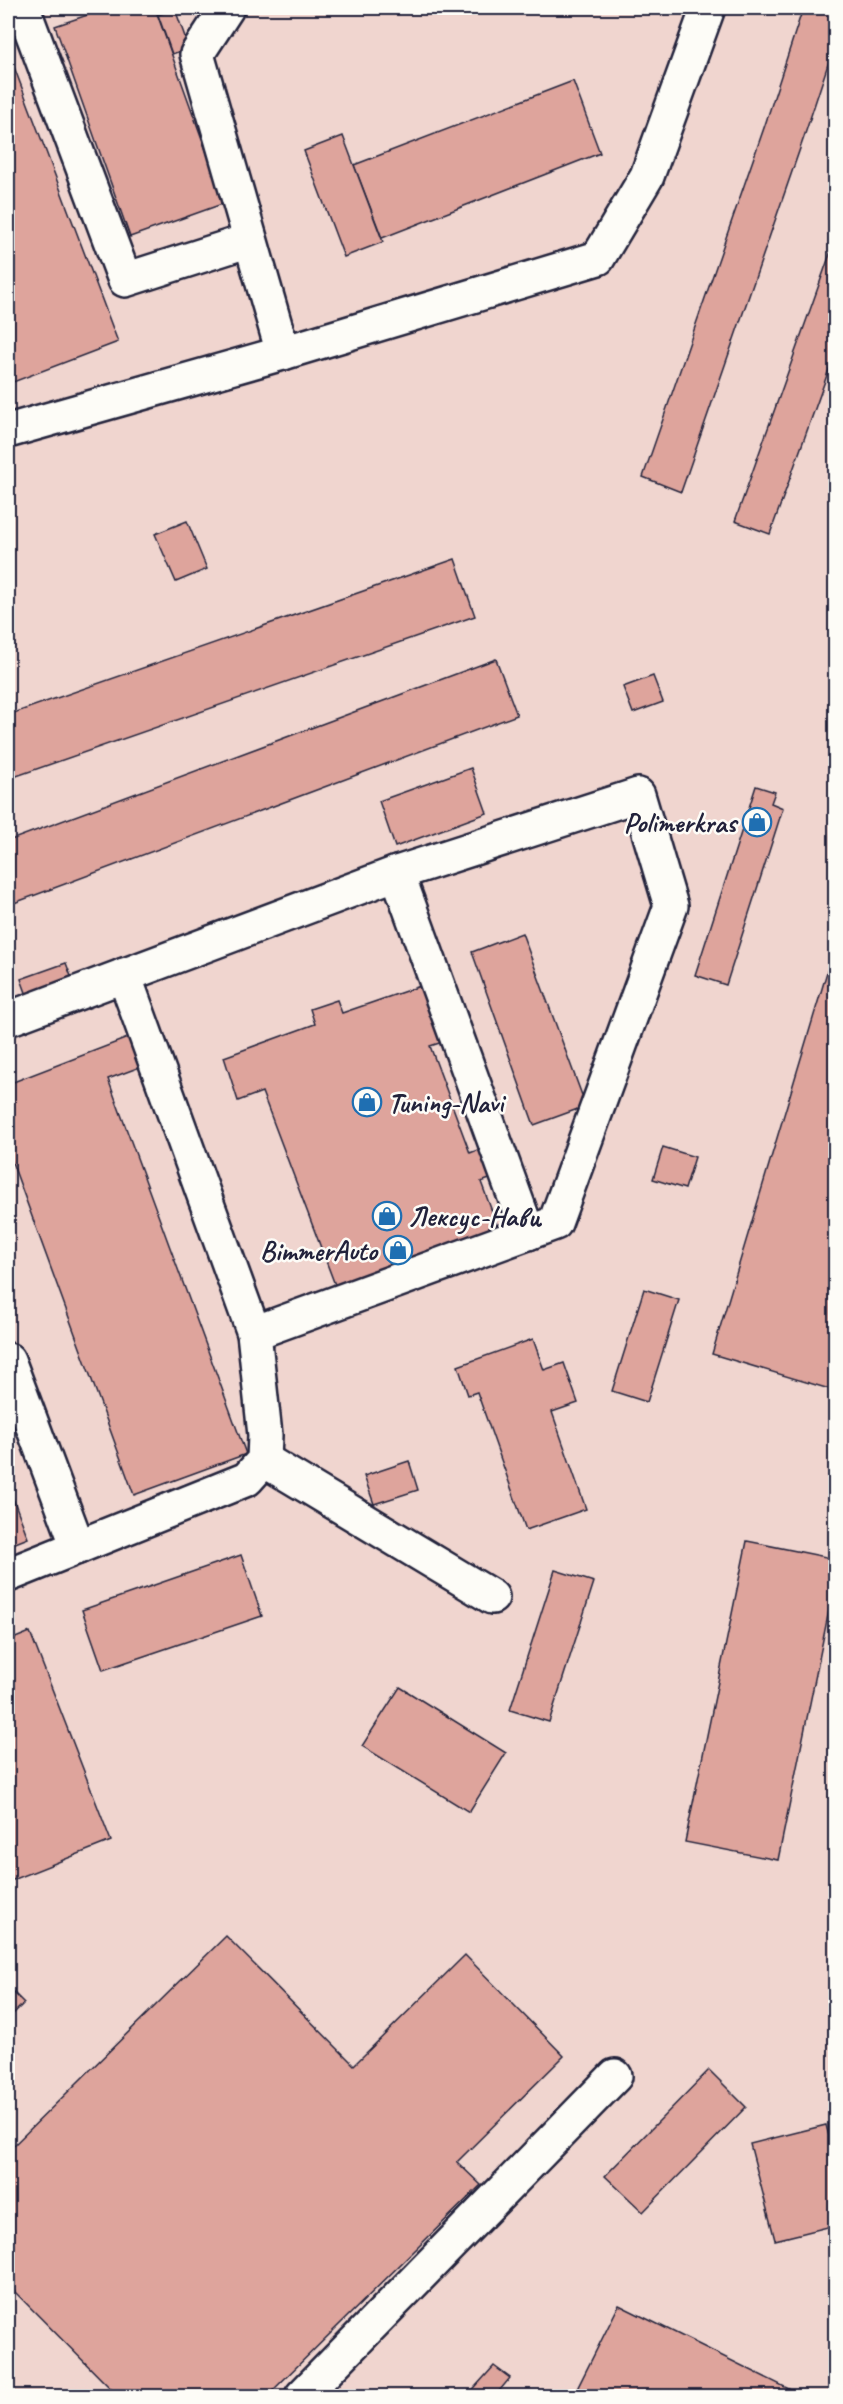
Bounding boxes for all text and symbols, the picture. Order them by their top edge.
place label: Polimerkras [624,805,739,840]
shop icon: Polimerkras [741,806,773,838]
place label: Tuning-Navi [388,1085,507,1120]
shop icon: Tuning-Navi [351,1086,383,1118]
place label: Лексус-Нави [408,1199,542,1235]
shop icon: Лексус-Нави [371,1200,403,1232]
place label: BimmerAuto [260,1233,379,1268]
shop icon: BimmerAuto [382,1234,414,1266]

